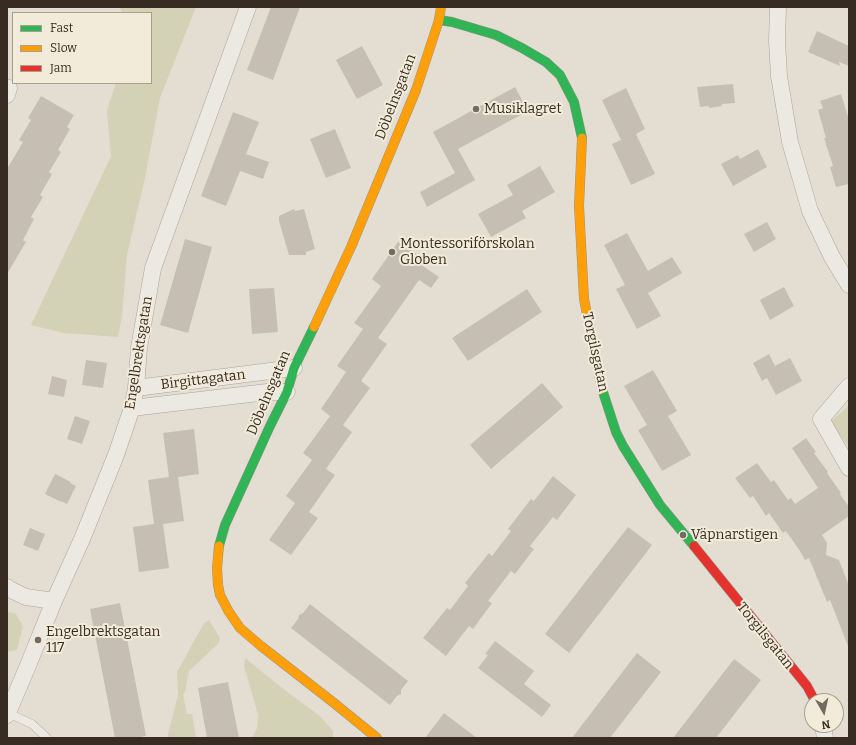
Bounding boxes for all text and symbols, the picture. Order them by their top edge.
legend [12,12,152,84]
text: Fast [50,21,73,35]
text: Slow [50,41,77,55]
street label: Döbelnsgatan [372,52,420,142]
text: Jam [50,61,72,75]
place label: Musiklagret [484,101,561,117]
marker: Musiklagret [471,104,481,114]
place label: Montessoriförskolan Globen [400,236,535,268]
marker: Montessoriförskolan Globen [387,247,397,257]
street label: Engelbrektsgatan [122,295,156,411]
street label: Torgilsgatan [578,311,612,393]
street label: Döbelnsgatan [244,348,294,438]
street label: Birgittagatan [160,366,246,394]
place label: Väpnarstigen [691,527,778,543]
marker: Väpnarstigen [678,530,688,540]
street label: Torgilsgatan [733,599,797,673]
place label: Engelbrektsgatan 117 [46,624,160,656]
marker: Engelbrektsgatan 117 [33,635,43,645]
north arrow [804,693,844,733]
text: N [821,717,831,731]

